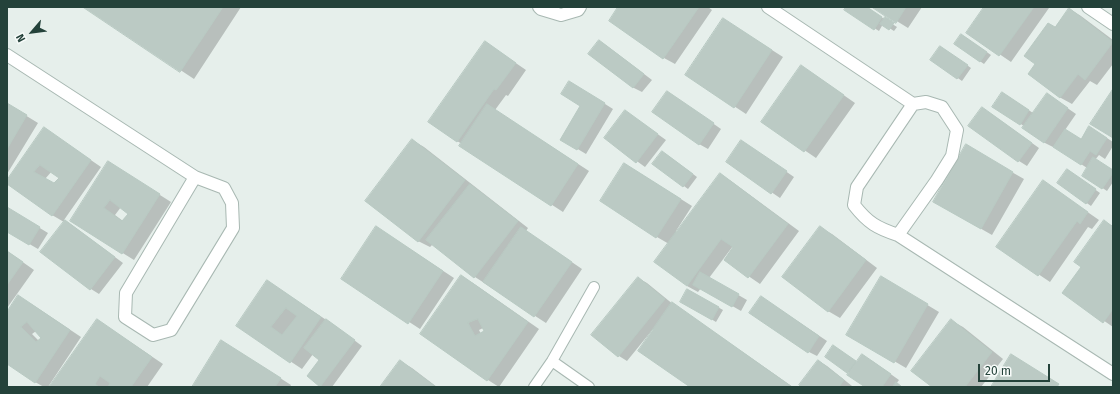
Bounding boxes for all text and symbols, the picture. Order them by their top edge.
north arrow [12,12,52,52]
text: N [14,32,28,44]
scale bar [980,356,1052,382]
text: 20 m [985,364,1011,378]

